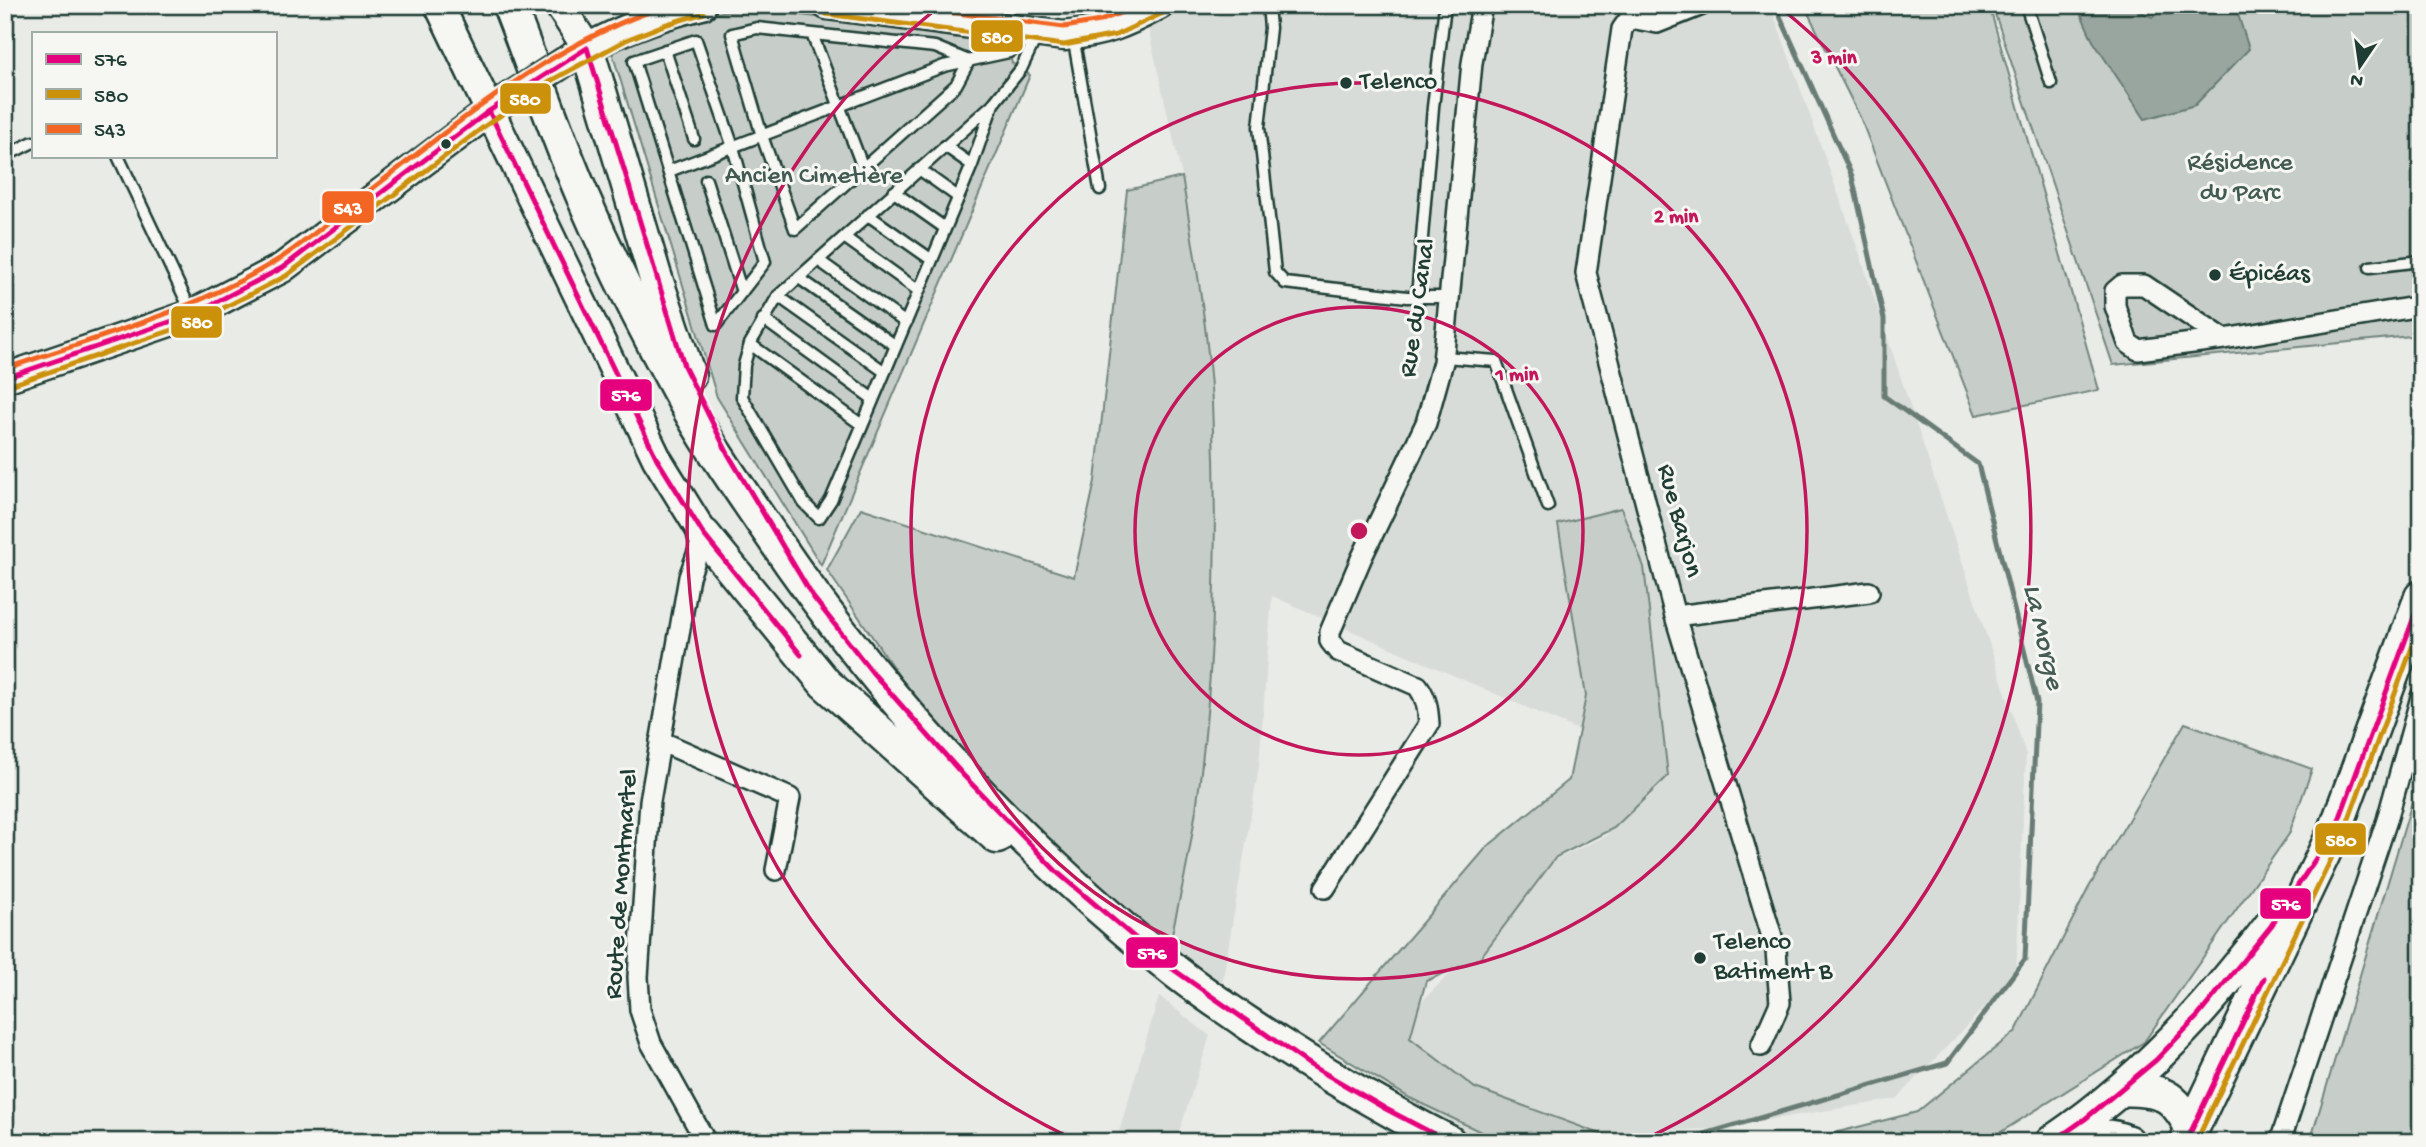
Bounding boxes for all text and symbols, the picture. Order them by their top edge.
line badge: 580 [970,19,1024,53]
text: 580 [981,28,1013,51]
legend [32,32,276,158]
north arrow [2324,32,2394,102]
text: 3 min [1810,47,1858,72]
text: 576 [94,50,127,75]
text: N [2348,67,2366,92]
place label: Telenco [1358,68,1437,99]
marker: Telenco [1338,75,1354,91]
line badge: 580 [499,82,552,115]
text: 580 [94,86,129,111]
text: 580 [509,90,541,113]
text: 543 [94,120,126,145]
unlabelled marker [439,137,453,151]
park label: Résidence du Parc [2187,149,2293,210]
park label: Ancien Cimetière [725,162,904,193]
line badge: 543 [321,190,375,224]
text: 543 [334,199,363,222]
text: 2 min [1654,206,1699,231]
street label: Rue du Canal [1394,237,1444,379]
place label: Épicéas [2229,260,2311,291]
marker: Épicéas [2207,267,2223,283]
line badge: 580 [170,305,223,339]
text: 580 [181,313,213,336]
text: 1 min [1495,364,1539,389]
line badge: 576 [599,378,653,412]
text: 576 [611,386,641,409]
street label: Rue Barjon [1648,461,1708,582]
centre of rings [1347,519,1371,543]
water label: La Morge [2014,581,2070,694]
street label: Route de Montmartel [599,768,647,1000]
line badge: 580 [2314,822,2367,856]
text: 580 [2325,831,2357,854]
line badge: 576 [2259,887,2312,920]
text: 576 [2271,895,2301,918]
place label: Telenco Batiment B [1712,928,1833,989]
line badge: 576 [1125,936,1179,969]
text: 576 [1137,944,1167,967]
marker: Telenco Batiment B [1692,950,1708,966]

